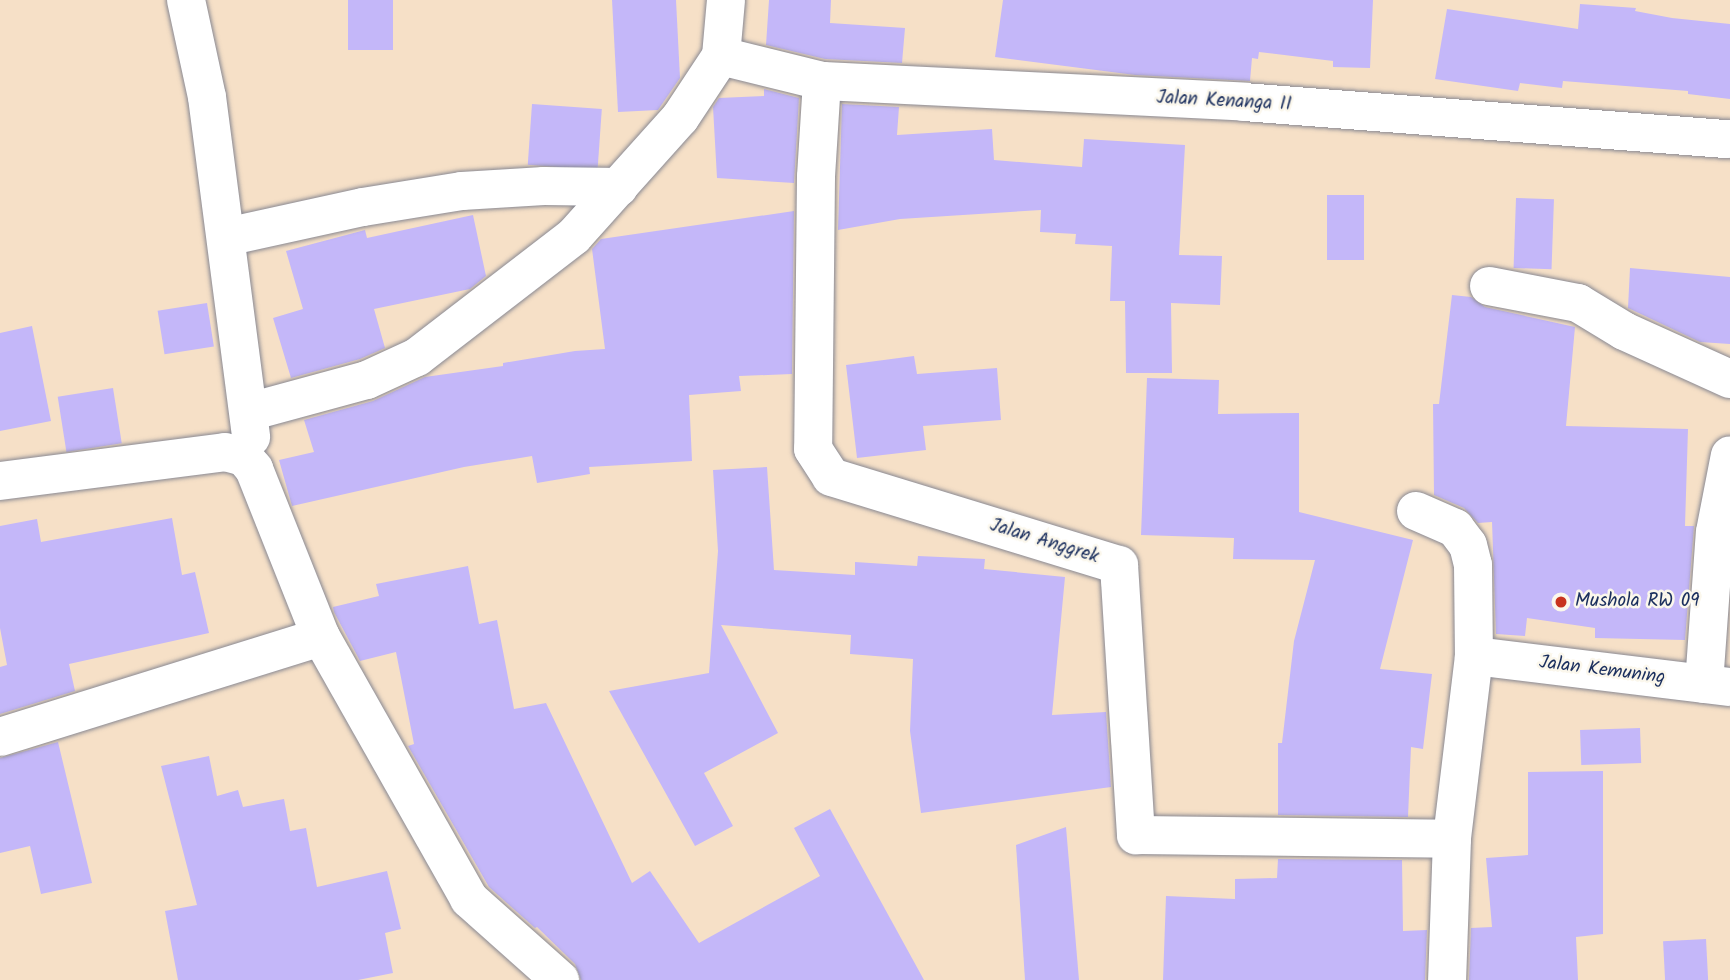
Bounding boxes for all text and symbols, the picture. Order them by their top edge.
street label: Jalan Kenanga II [1156,87,1292,117]
street label: Jalan Anggrek [987,515,1101,569]
place label: Mushola RW 09 [1575,591,1700,613]
marker: Mushola RW 09 [1553,594,1569,610]
street label: Jalan Kemuning [1538,652,1666,690]

